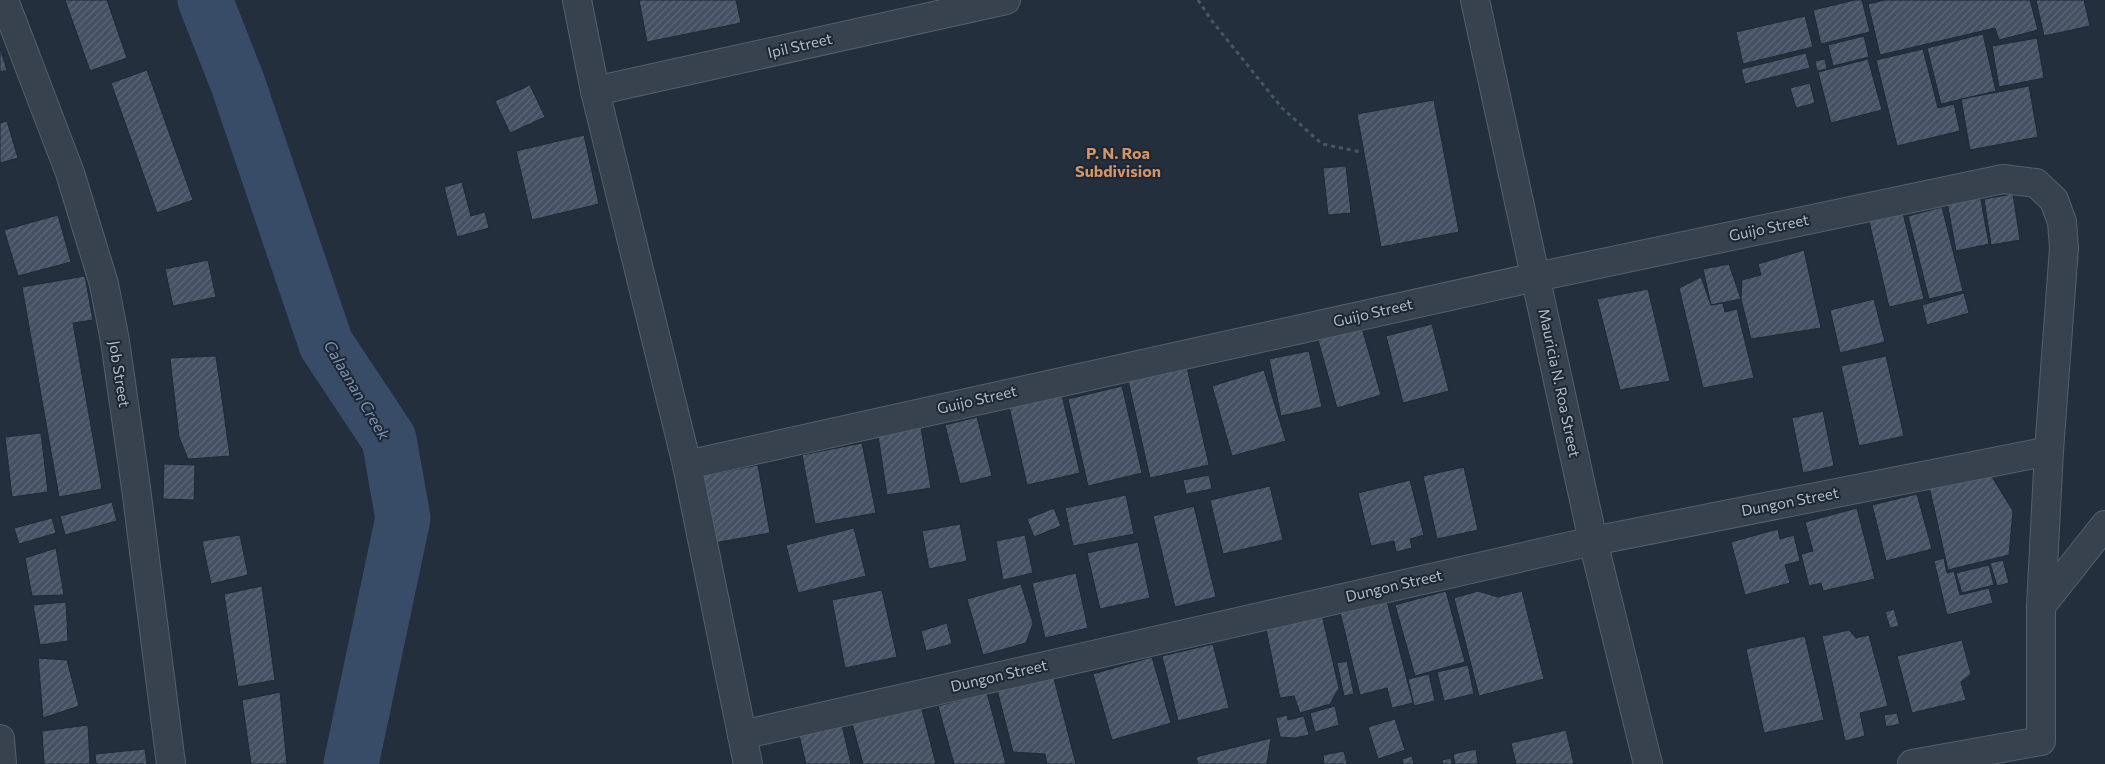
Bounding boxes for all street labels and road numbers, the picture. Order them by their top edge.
street label: Ipil Street [766,29,834,61]
street label: Guijo Street [1727,210,1810,244]
street label: Guijo Street [1331,294,1414,330]
street label: Mauricia N. Roa Street [1535,307,1585,459]
street label: Job Street [106,339,134,409]
street label: Guijo Street [935,381,1018,417]
street label: Dungon Street [1740,483,1840,519]
street label: Dungon Street [1344,565,1444,605]
street label: Dungon Street [949,655,1049,695]

